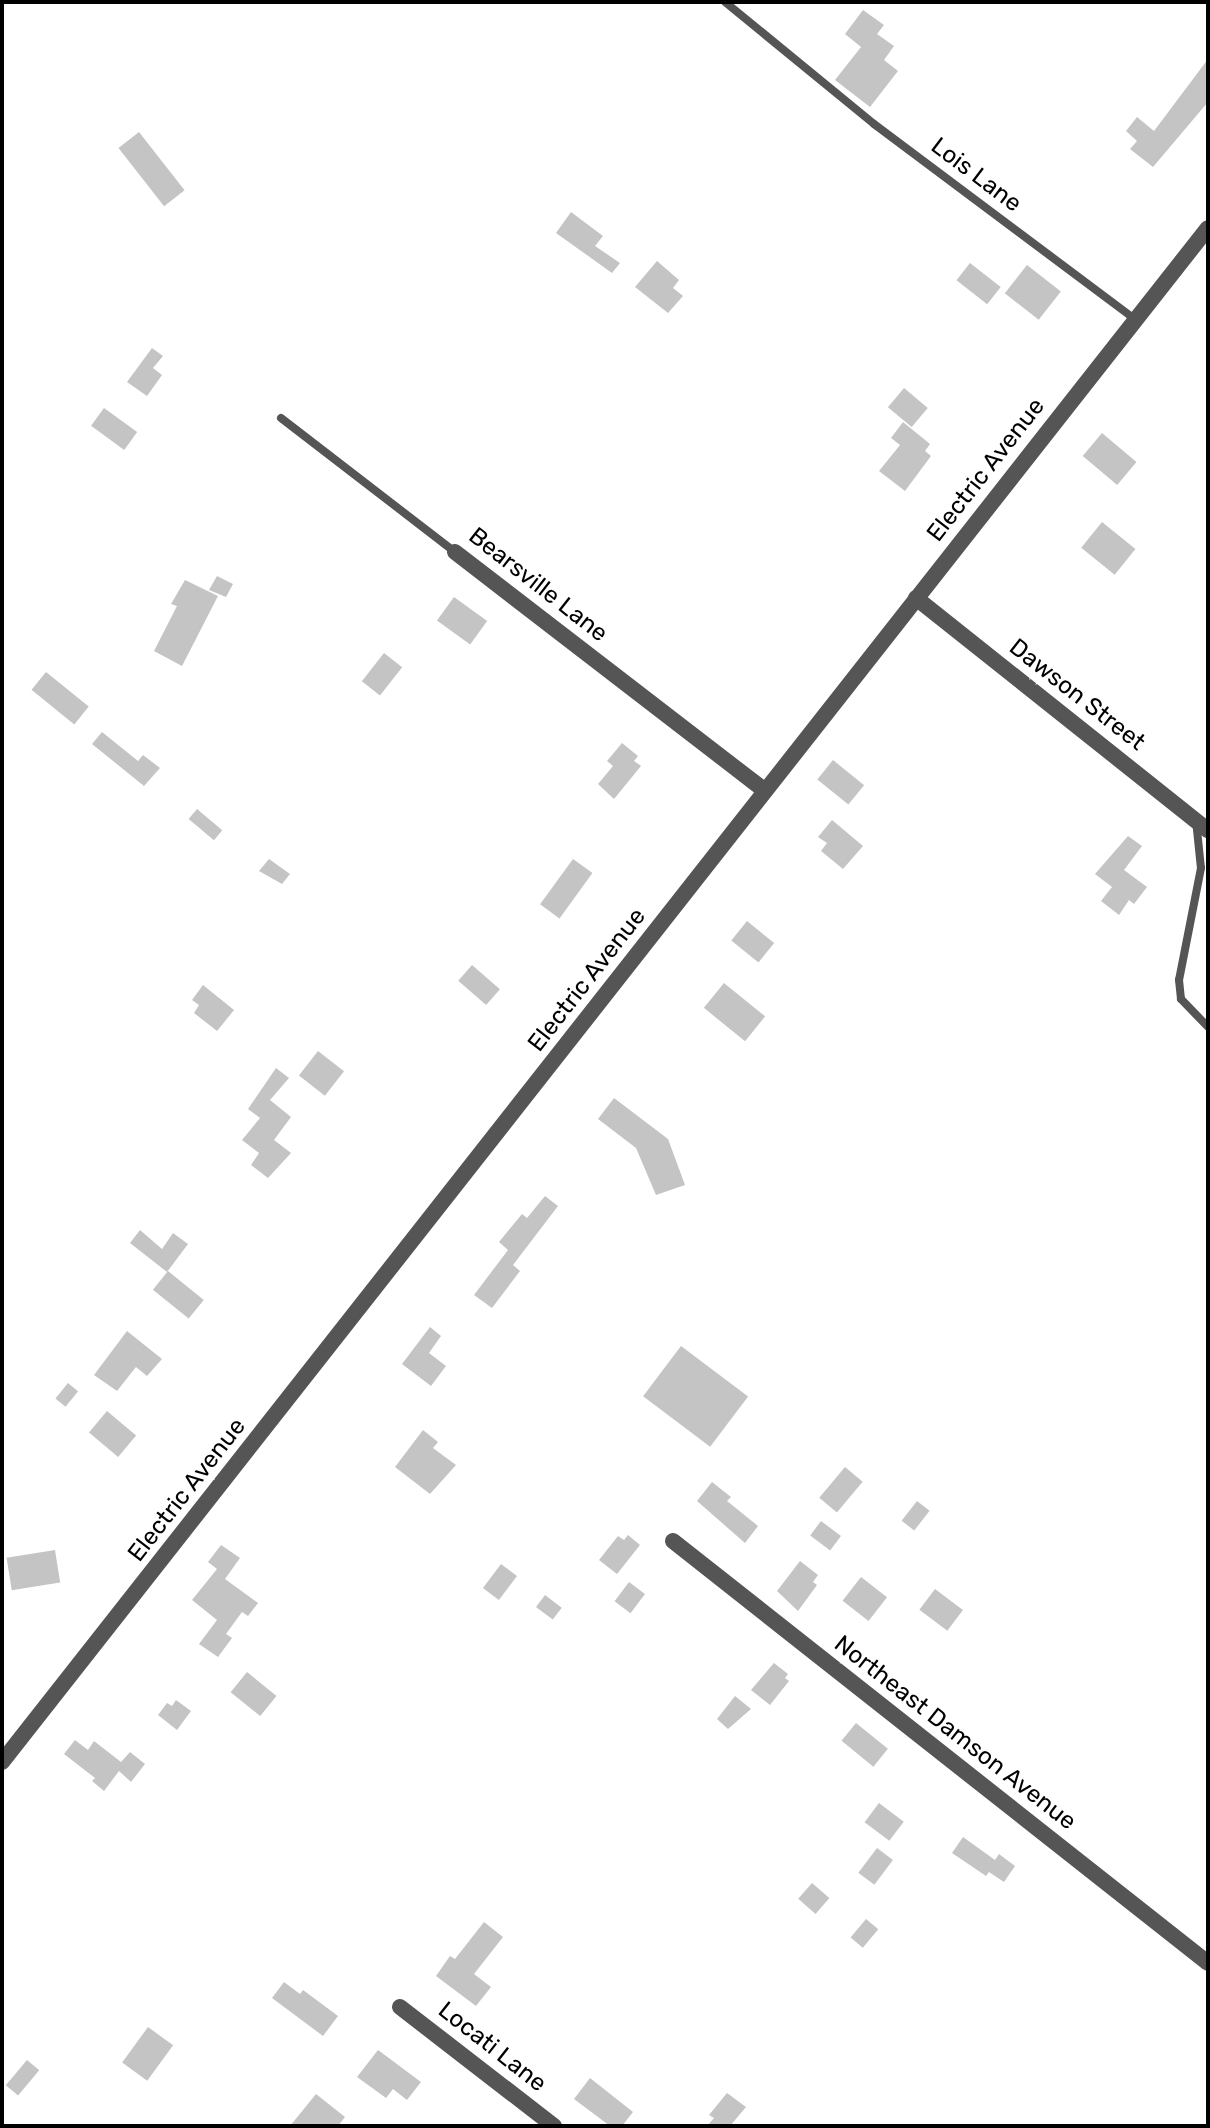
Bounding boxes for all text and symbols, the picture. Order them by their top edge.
street label: Lois Lane [925,132,1027,218]
street label: Electric Avenue [921,392,1051,548]
street label: Bearsville Lane [463,522,613,648]
street label: Dawson Street [1003,633,1151,757]
street label: Electric Avenue [522,902,652,1058]
street label: Electric Avenue [122,1412,252,1568]
street label: Northeast Damson Avenue [828,1629,1082,1837]
street label: Locati Lane [432,1996,552,2098]

